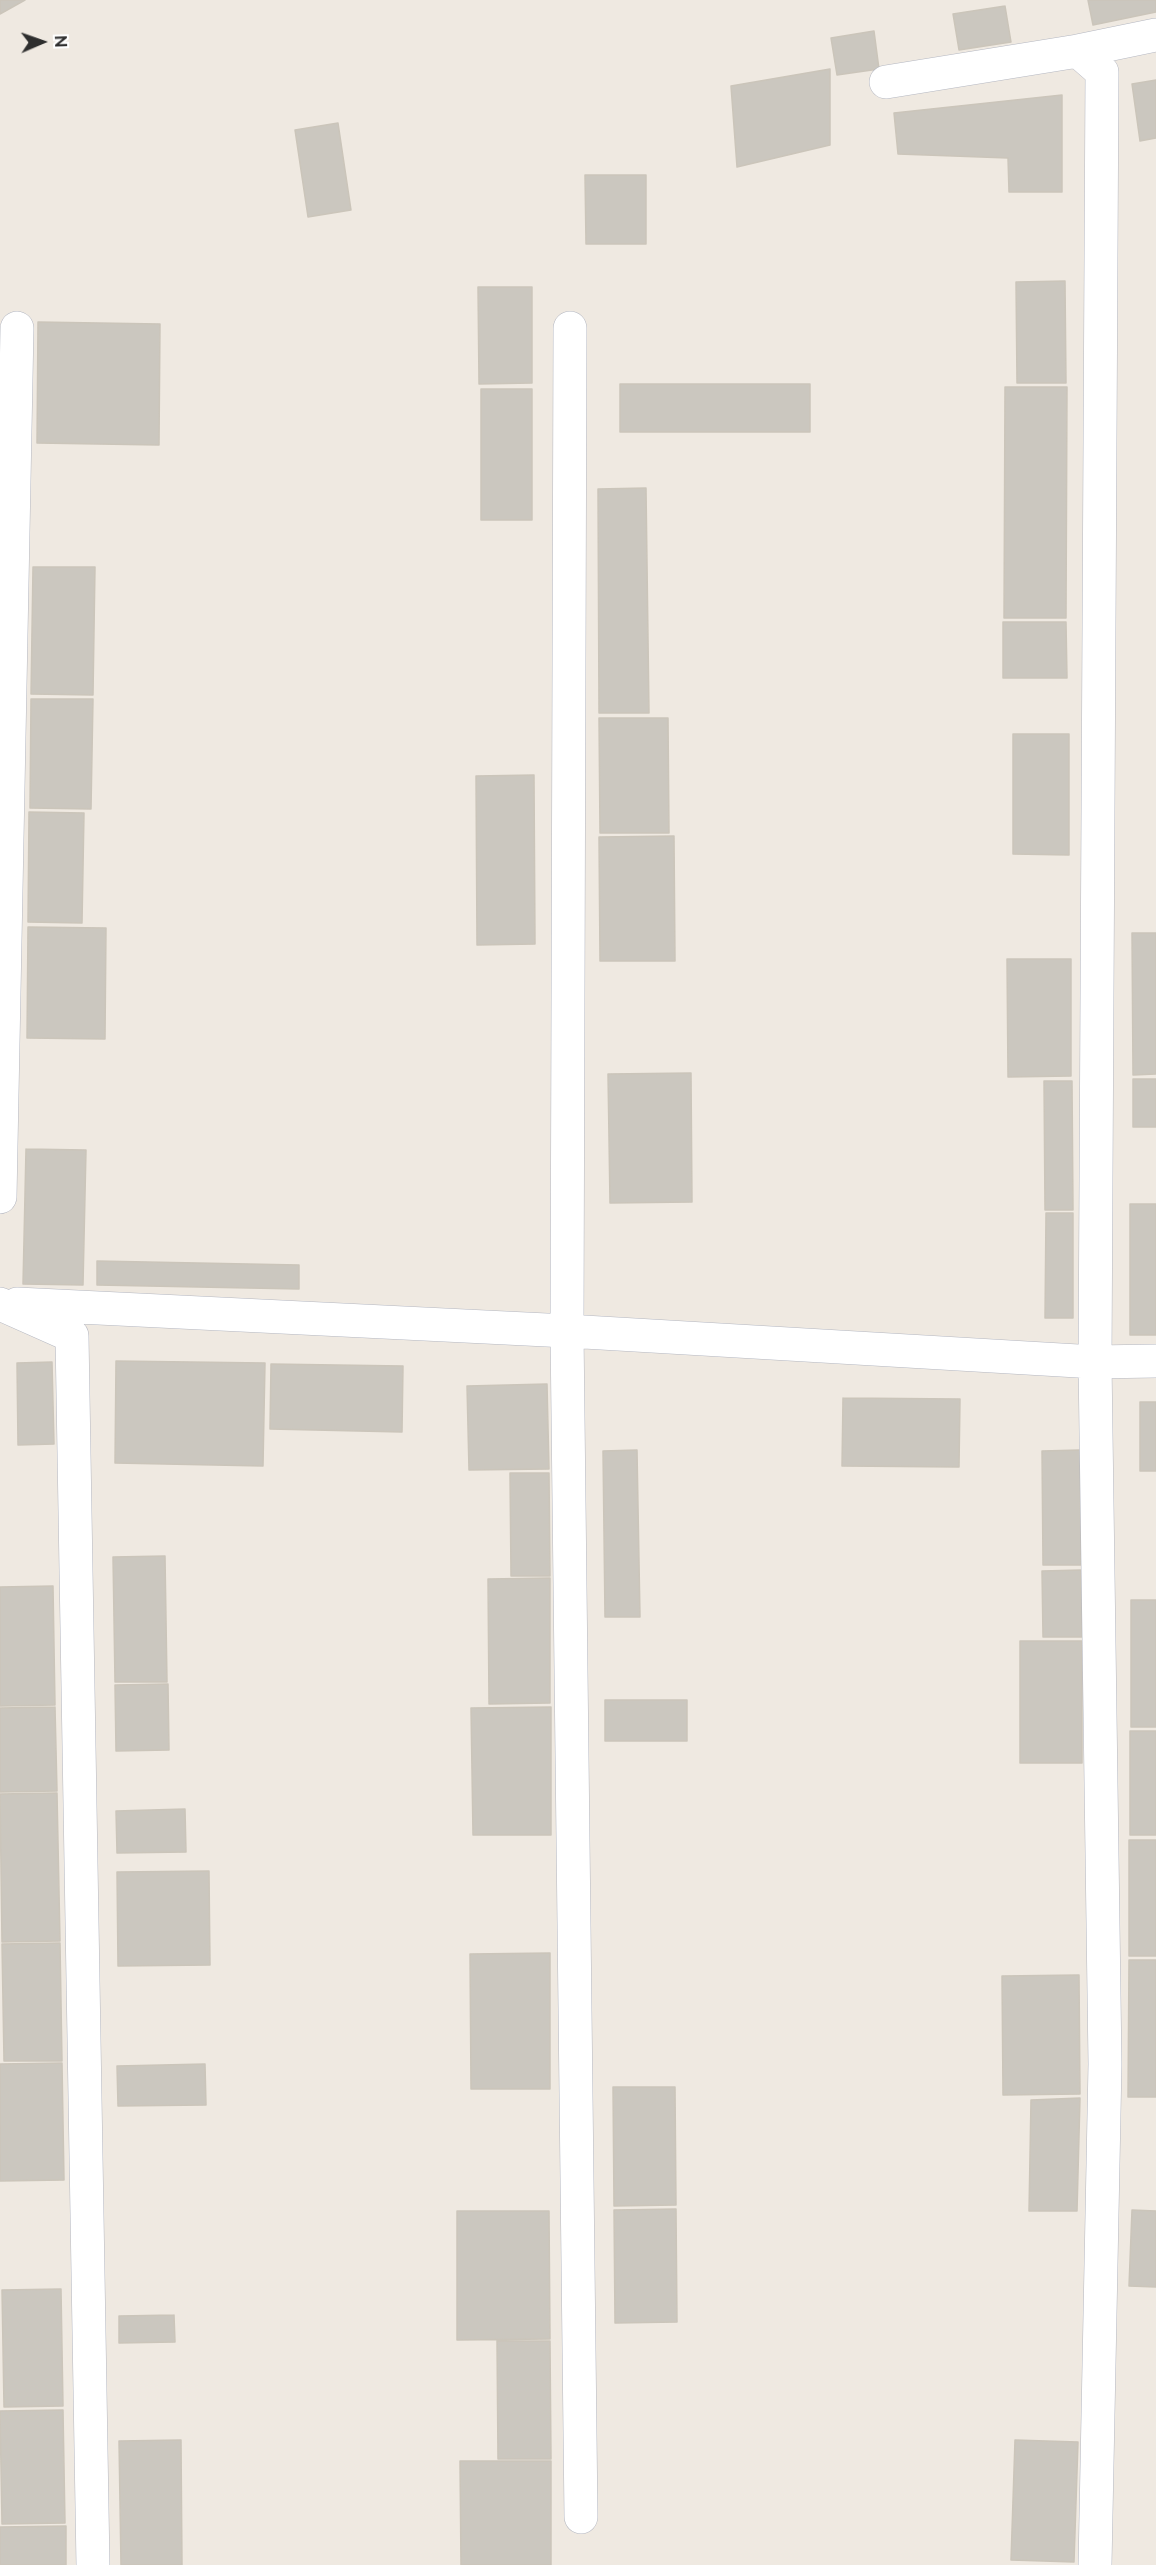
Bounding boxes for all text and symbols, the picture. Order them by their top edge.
north arrow [12,12,72,72]
text: N [51,35,70,48]

